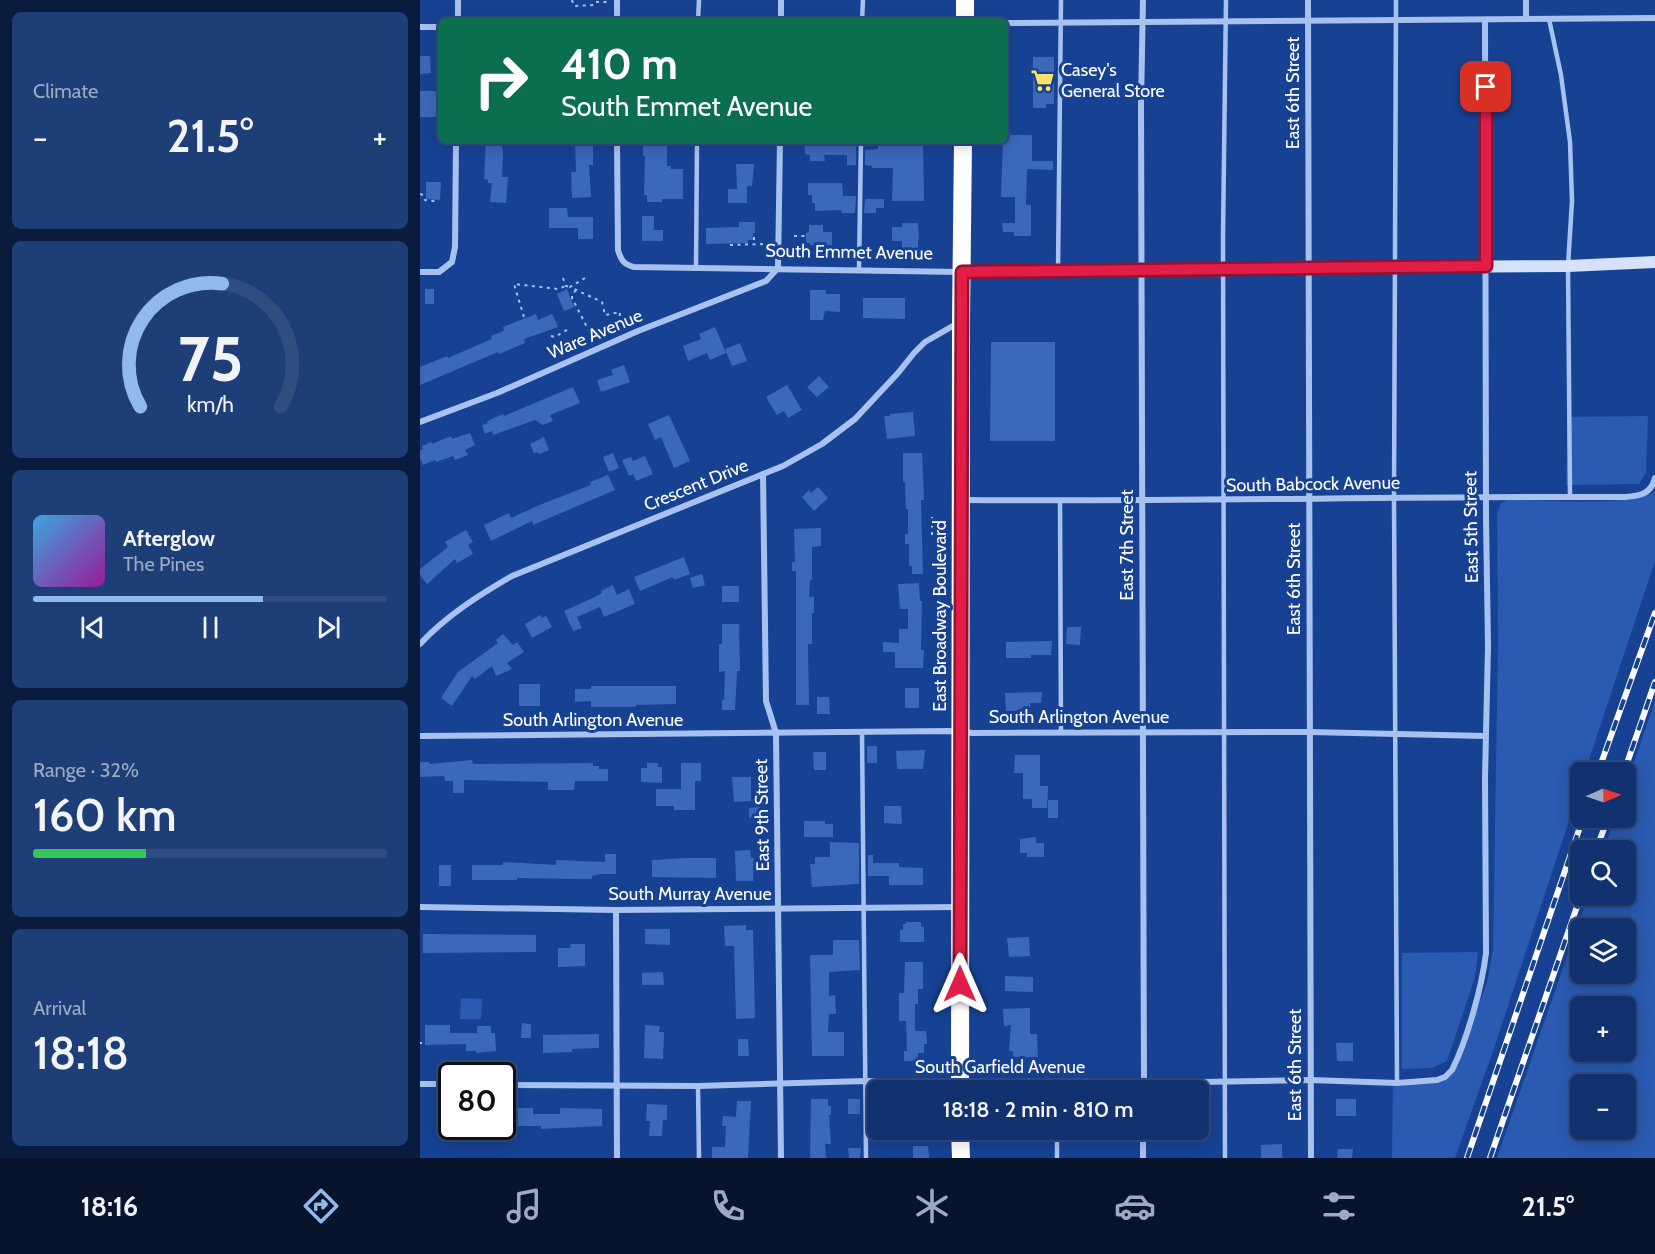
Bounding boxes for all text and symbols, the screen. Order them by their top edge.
street label: East 6th Street [1282,37,1304,149]
text: 410 m [561,38,678,90]
icon: right [462,42,540,120]
place label: Casey's General Store [1061,59,1165,102]
pin [1460,61,1511,112]
supermarket icon: Casey's General Store [1030,67,1056,93]
icon: arrive [1469,70,1502,103]
text: Climate [33,79,98,103]
text: South Emmet Avenue [561,90,812,123]
text: 21.5° [167,109,253,163]
text: − [33,117,48,157]
text: + [372,117,387,157]
street label: South Emmet Avenue [765,240,933,264]
street label: Ware Avenue [544,304,646,364]
text: 75 [177,321,243,397]
text: km/h [187,391,233,417]
street label: Crescent Drive [641,454,751,516]
street label: South Babcock Avenue [1226,471,1400,497]
street label: East 5th Street [1459,471,1483,583]
street label: East 7th Street [1116,489,1138,601]
street label: East Broadway Boulevard [929,520,951,712]
street label: East 6th Street [1283,523,1305,635]
text: Afterglow [123,525,215,552]
text: The Pines [123,552,204,576]
icon: previous [76,611,109,644]
icon: pause [194,611,227,644]
icon: next [312,611,345,644]
street label: South Arlington Avenue [989,706,1169,728]
street label: South Arlington Avenue [503,709,683,731]
text: Range · 32% [33,758,139,782]
street label: East 9th Street [750,759,774,871]
north arrow [1570,762,1636,828]
map controls [1570,762,1636,1140]
text: 160 km [33,788,177,842]
button: search [1570,840,1636,906]
street label: South Murray Avenue [608,883,772,905]
button: layers [1570,918,1636,984]
position arrow [928,952,992,1016]
text: Arrival [33,996,86,1020]
button: + [1570,996,1636,1062]
street label: East 6th Street [1284,1009,1306,1121]
text: 18:18 [33,1026,129,1080]
street label: South Garfield Avenue [915,1056,1085,1078]
speed limit sign: 80 [438,1062,516,1140]
button: − [1570,1074,1636,1140]
text: 18:18 · 2 min · 810 m [943,1096,1133,1123]
icon: directions [300,1185,342,1227]
icon: music [503,1185,545,1227]
icon: phone [707,1185,749,1227]
icon: climate [911,1185,953,1227]
icon: car [1114,1185,1156,1227]
icon: filters [1318,1185,1360,1227]
text: 18:16 [81,1190,138,1223]
text: 21.5° [1522,1190,1574,1223]

